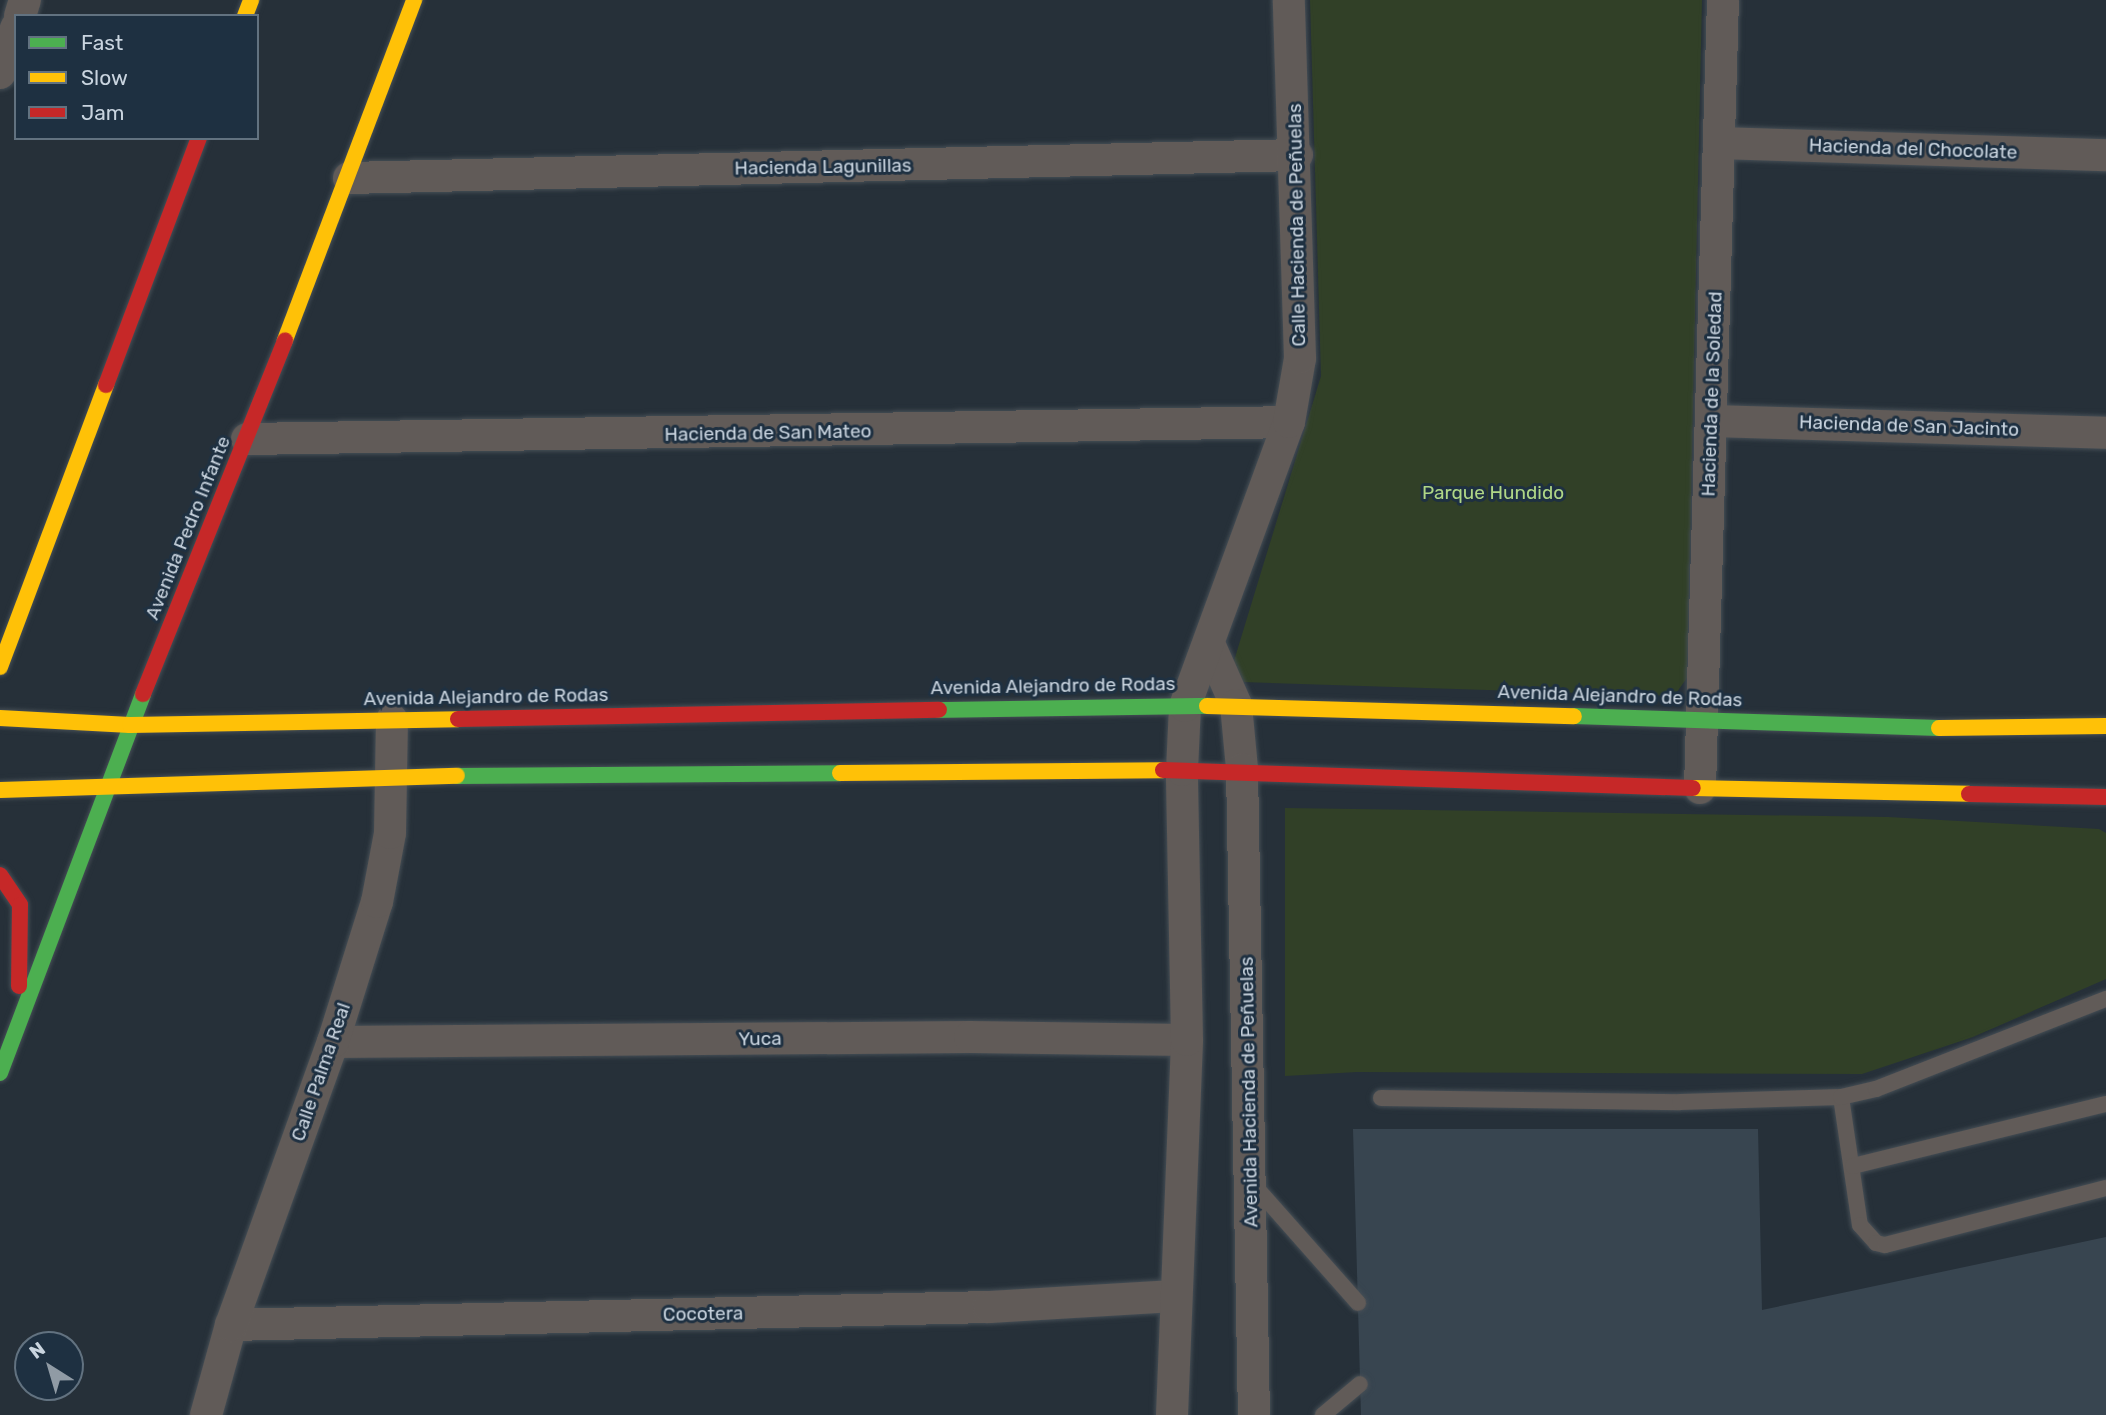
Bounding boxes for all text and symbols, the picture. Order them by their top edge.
legend [14,14,259,140]
text: Fast [81,30,123,55]
text: Slow [81,65,128,90]
text: Jam [81,100,125,125]
street label: Calle Hacienda de Peñuelas [1283,103,1311,347]
street label: Hacienda del Chocolate [1808,134,2018,164]
street label: Hacienda Lagunillas [734,154,912,180]
street label: Hacienda de la Soledad [1697,291,1727,497]
street label: Hacienda de San Jacinto [1799,411,2019,441]
street label: Hacienda de San Mateo [664,420,872,446]
street label: Avenida Pedro Infante [141,433,235,623]
park label: Parque Hundido [1422,482,1564,504]
street label: Avenida Alejandro de Rodas [930,672,1176,700]
street label: Avenida Alejandro de Rodas [1497,680,1743,712]
street label: Avenida Alejandro de Rodas [363,683,609,711]
street label: Avenida Hacienda de Peñuelas [1235,956,1263,1228]
street label: Calle Palma Real [287,1000,355,1144]
street label: Yuca [738,1027,782,1051]
street label: Cocotera [663,1302,743,1326]
north arrow [14,1331,84,1401]
text: N [25,1337,50,1364]

